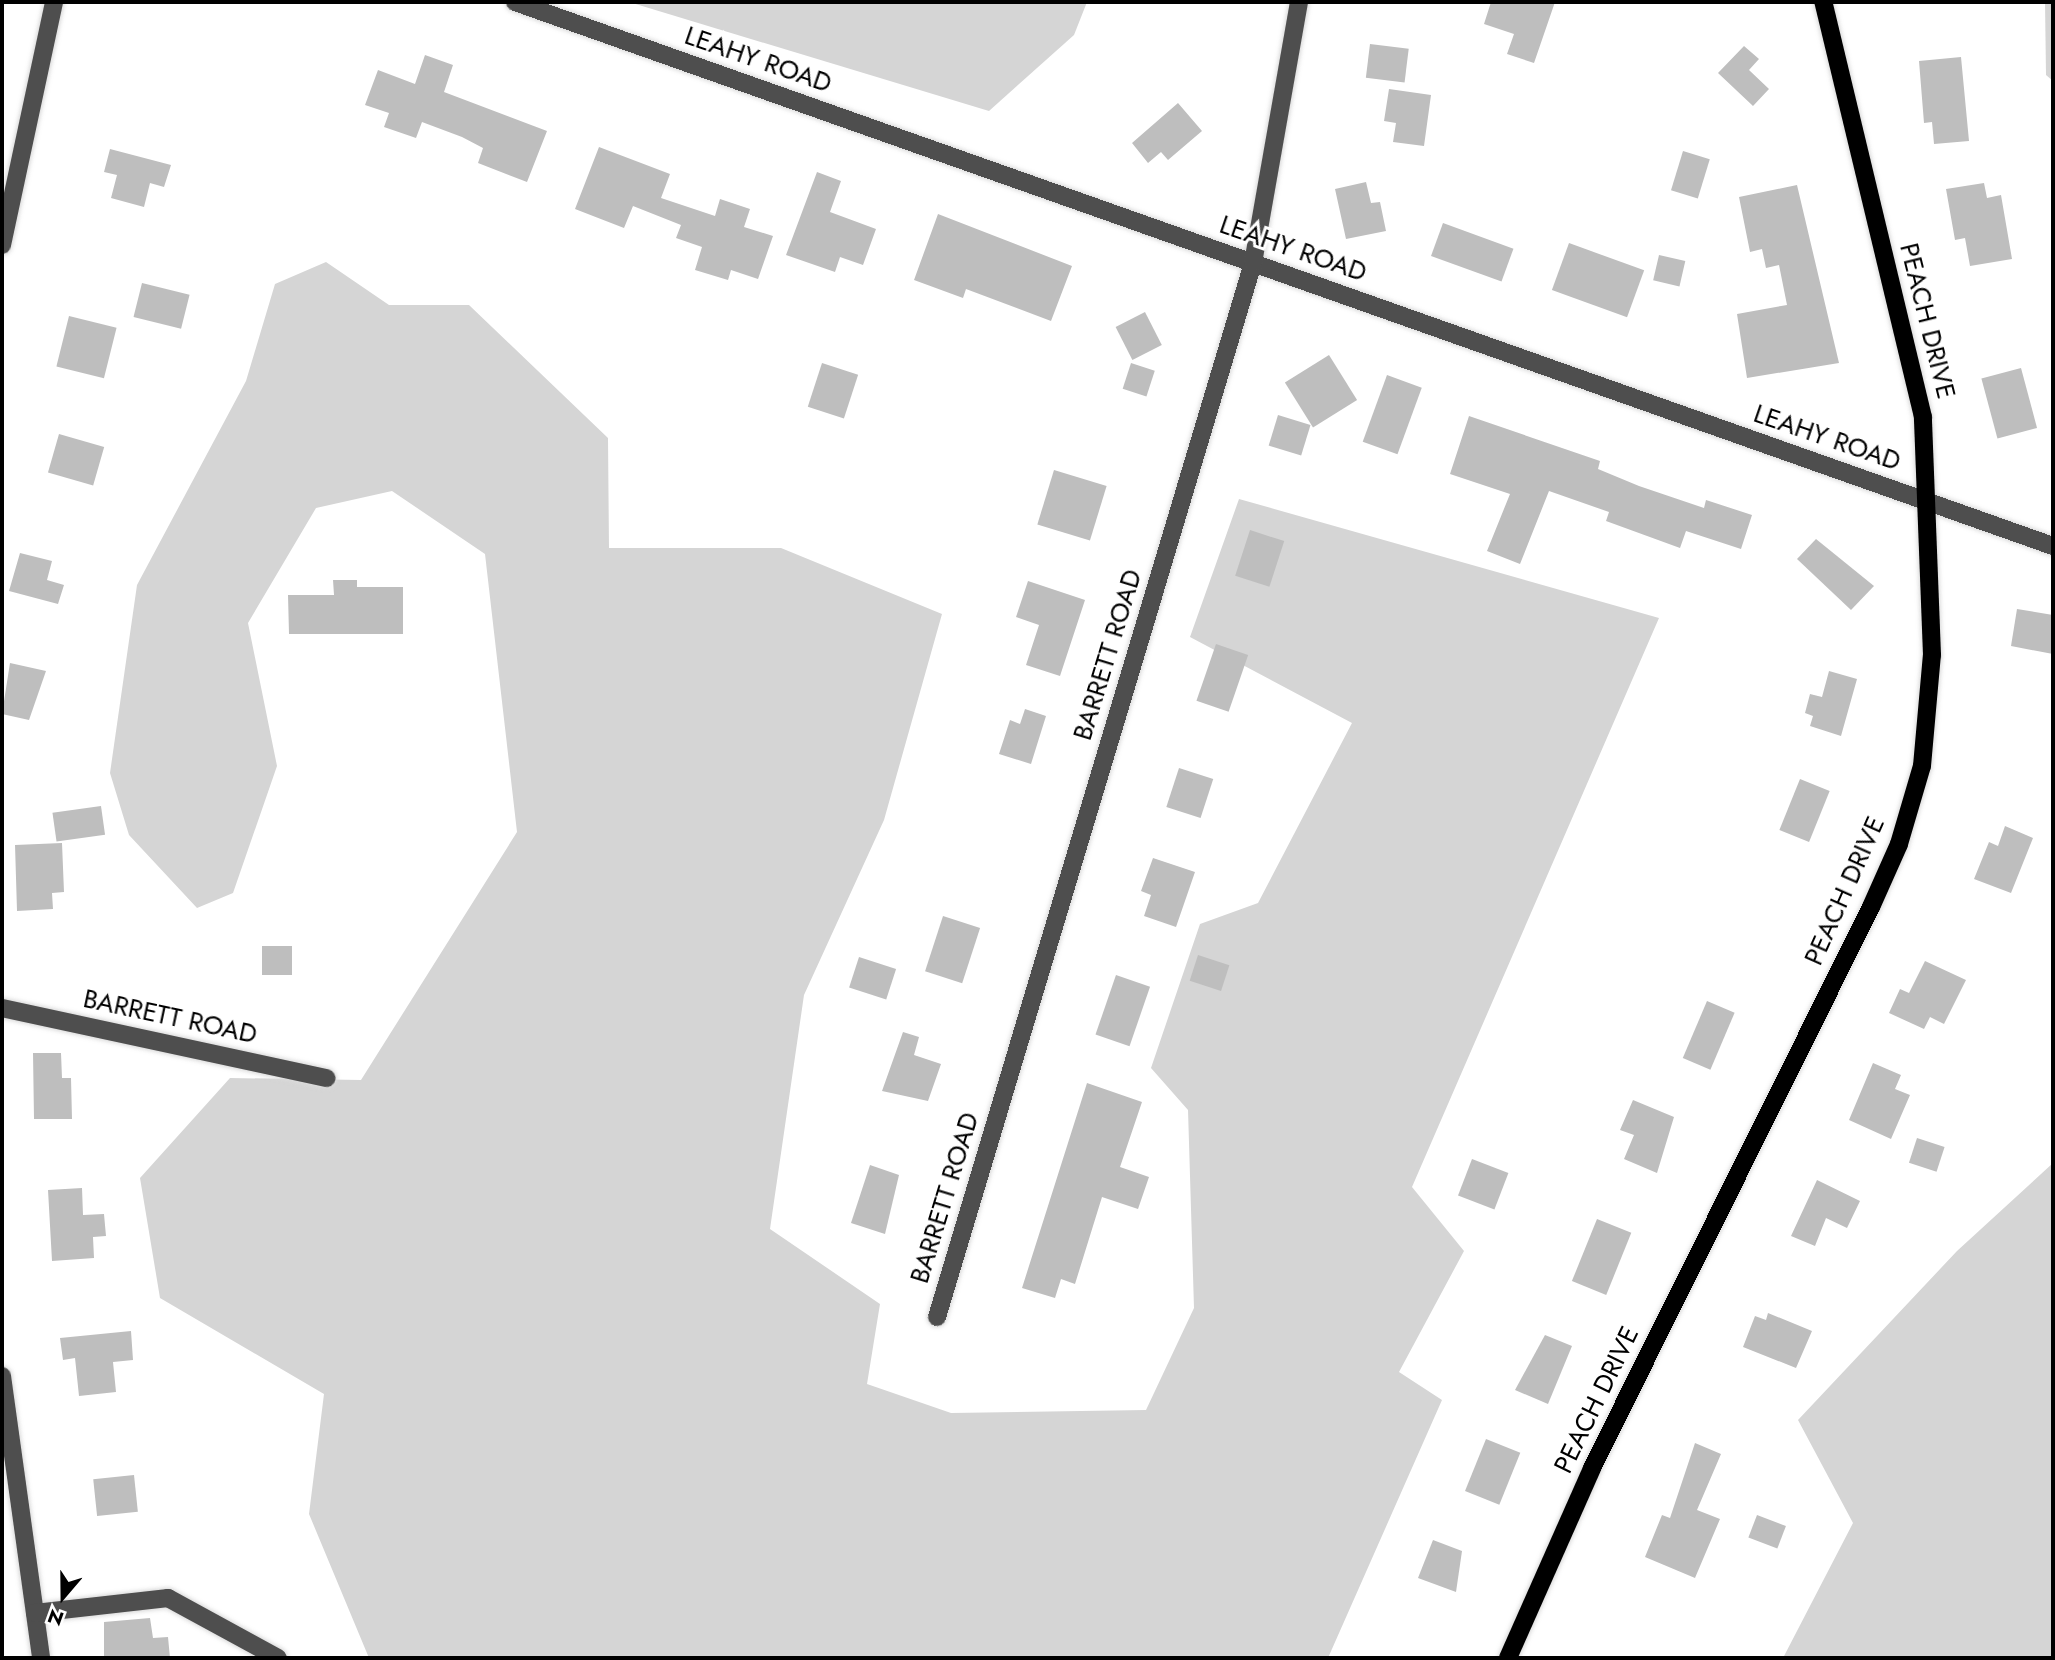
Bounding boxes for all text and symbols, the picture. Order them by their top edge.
street label: LEAHY ROAD [680,20,836,100]
street label: LEAHY ROAD [1215,209,1371,289]
street label: PEACH DRIVE [1893,240,1961,402]
street label: LEAHY ROAD [1749,398,1905,478]
street label: BARRETT ROAD [1067,566,1149,744]
street label: PEACH DRIVE [1798,812,1892,970]
street label: BARRETT ROAD [80,983,260,1051]
street label: BARRETT ROAD [904,1109,986,1287]
street label: PEACH DRIVE [1548,1322,1646,1478]
north arrow [28,1562,98,1632]
text: N [44,1602,67,1632]

